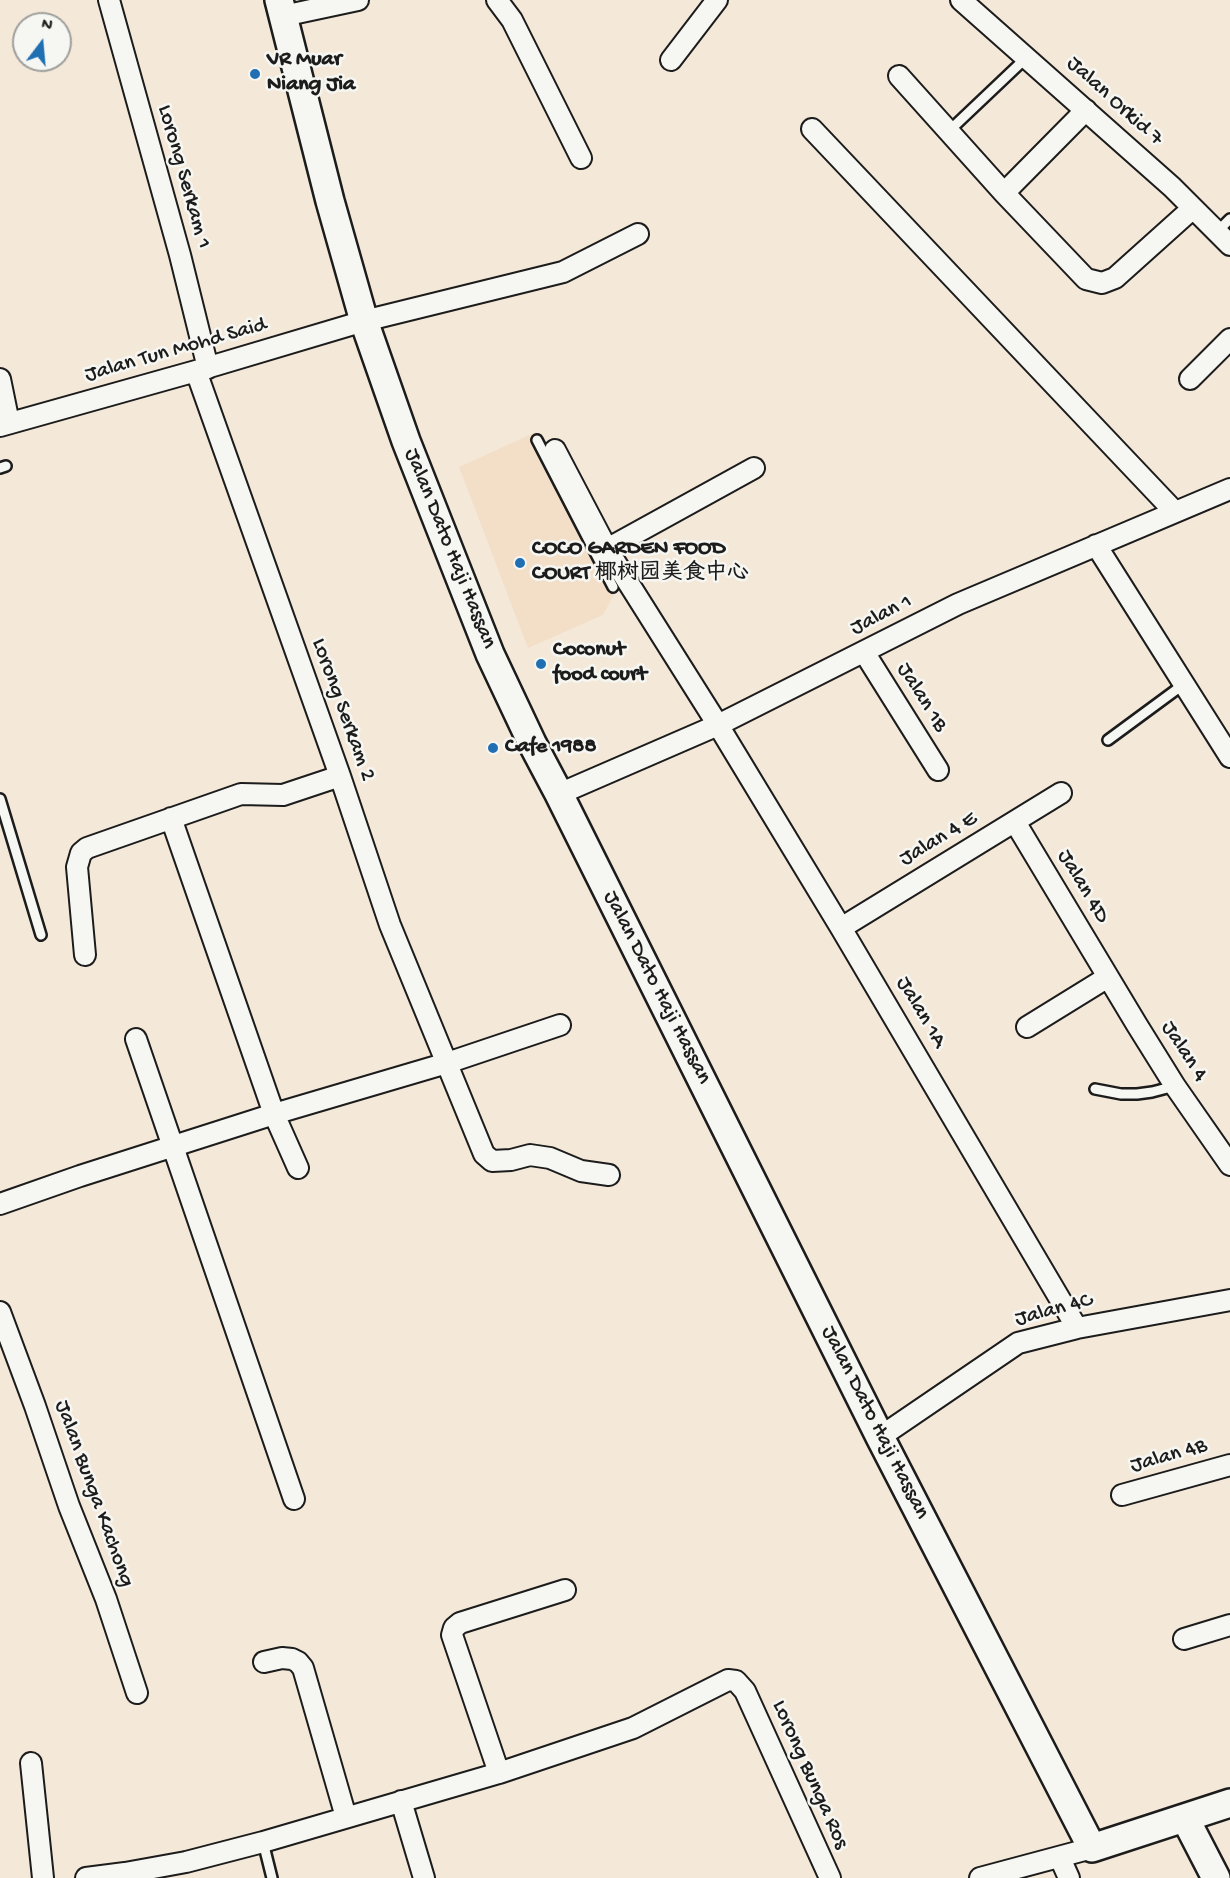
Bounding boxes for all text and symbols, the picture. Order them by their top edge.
north arrow [12,12,72,72]
text: N [39,16,54,37]
place label: VR Muar Niang Jia [267,48,355,100]
street label: Jalan Orkid 7 [1060,51,1168,153]
marker: VR Muar Niang Jia [248,67,262,81]
street label: Lorong Serkam 1 [150,102,216,252]
street label: Jalan Tun Mohd Said [82,312,270,390]
street label: Jalan Dato Haji Hassan [397,445,501,653]
place label: COCO GARDEN FOOD COURT 椰树园美食中心 [532,537,749,588]
marker: COCO GARDEN FOOD COURT 椰树园美食中心 [513,556,527,570]
street label: Jalan 1 [847,589,917,643]
street label: Lorong Serkam 2 [304,635,380,785]
place label: Coconut food court [553,638,647,690]
marker: Coconut food court [534,657,548,671]
street label: Jalan 1B [889,658,953,738]
place label: Cafe 1988 [505,735,596,761]
marker: Cafe 1988 [486,741,500,755]
street label: Jalan 4 E [895,807,983,873]
street label: Jalan 4D [1050,845,1114,929]
street label: Jalan Dato Haji Hassan [596,887,716,1089]
street label: Jalan 1A [888,973,952,1053]
street label: Jalan 4 [1154,1017,1212,1087]
street label: Jalan 4C [1012,1288,1096,1334]
street label: Jalan Dato Haji Hassan [814,1322,934,1524]
street label: Jalan Bunga Kachong [47,1397,139,1591]
street label: Jalan 4B [1128,1434,1210,1480]
street label: Lorong Bunga Ros [764,1697,854,1853]

